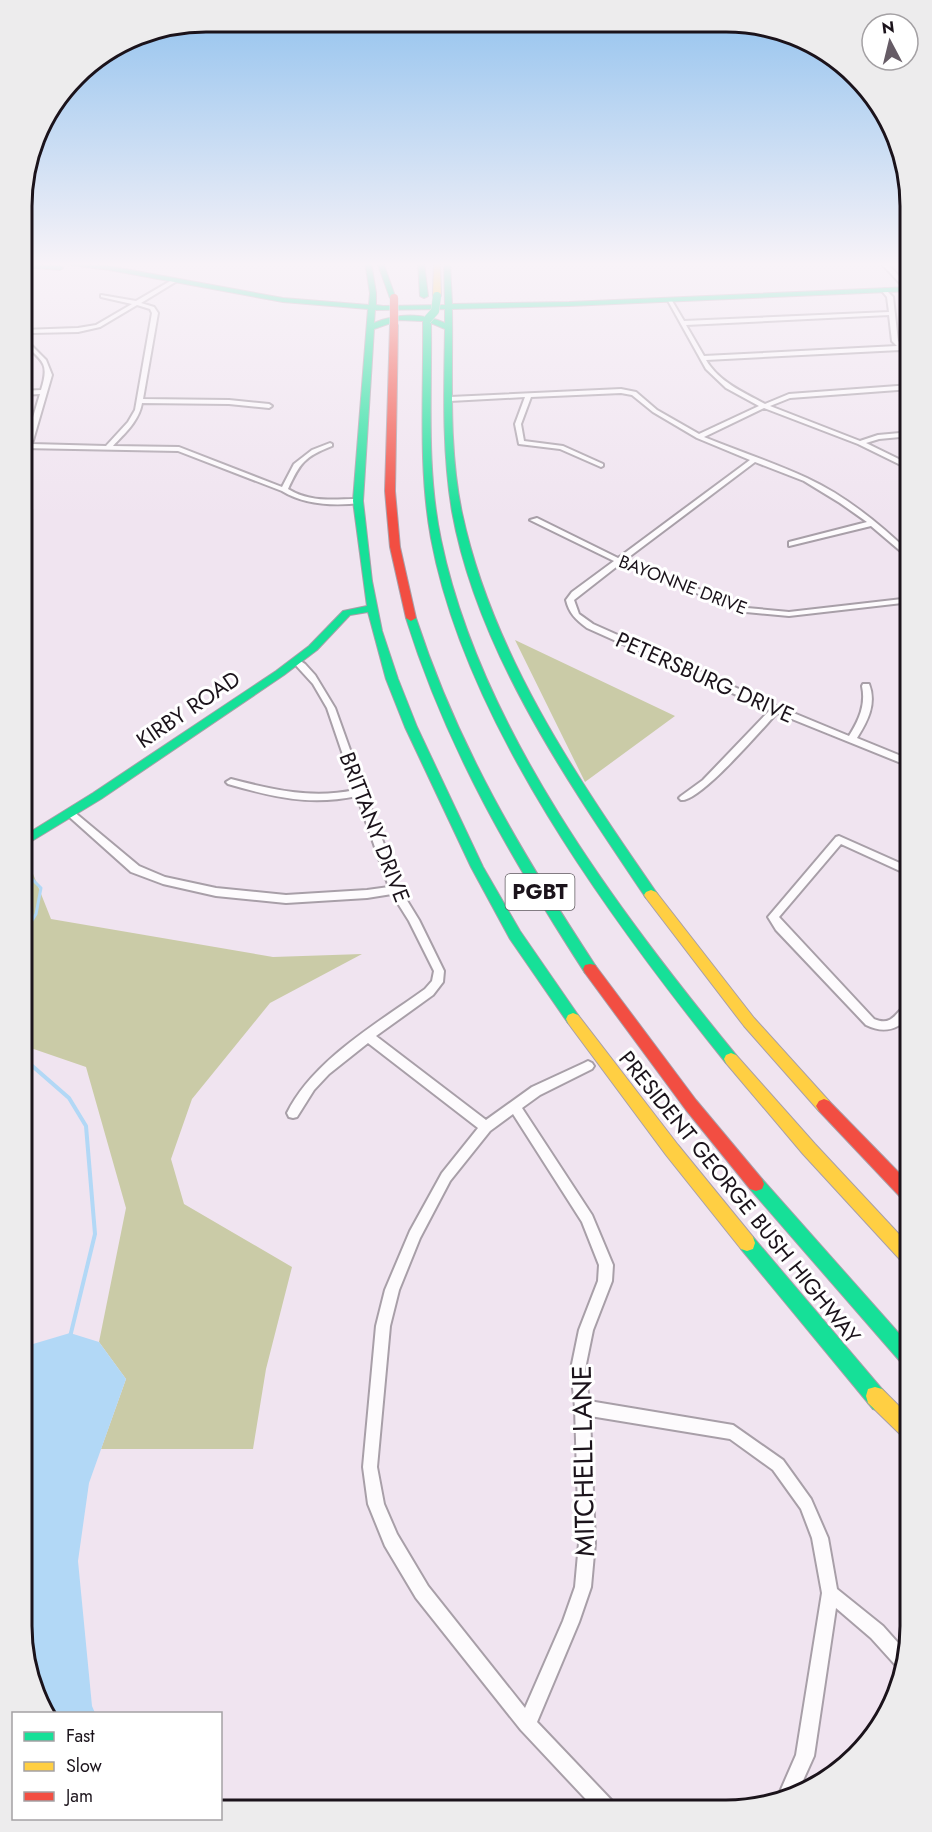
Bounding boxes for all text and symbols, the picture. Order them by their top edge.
north arrow [860,12,920,72]
text: N [881,15,896,40]
street label: BAYONNE DRIVE [615,549,751,621]
street label: PETERSBURG DRIVE [611,623,799,731]
street label: KIRBY ROAD [130,662,246,756]
street label: BRITTANY DRIVE [332,747,418,907]
road number: PGBT [506,874,574,910]
street label: PRESIDENT GEORGE BUSH HIGHWAY [612,1044,869,1351]
street label: MITCHELL LANE [562,1365,604,1557]
legend [12,1712,222,1820]
text: Fast [66,1723,95,1749]
text: Slow [66,1753,103,1779]
text: Jam [64,1783,93,1809]

